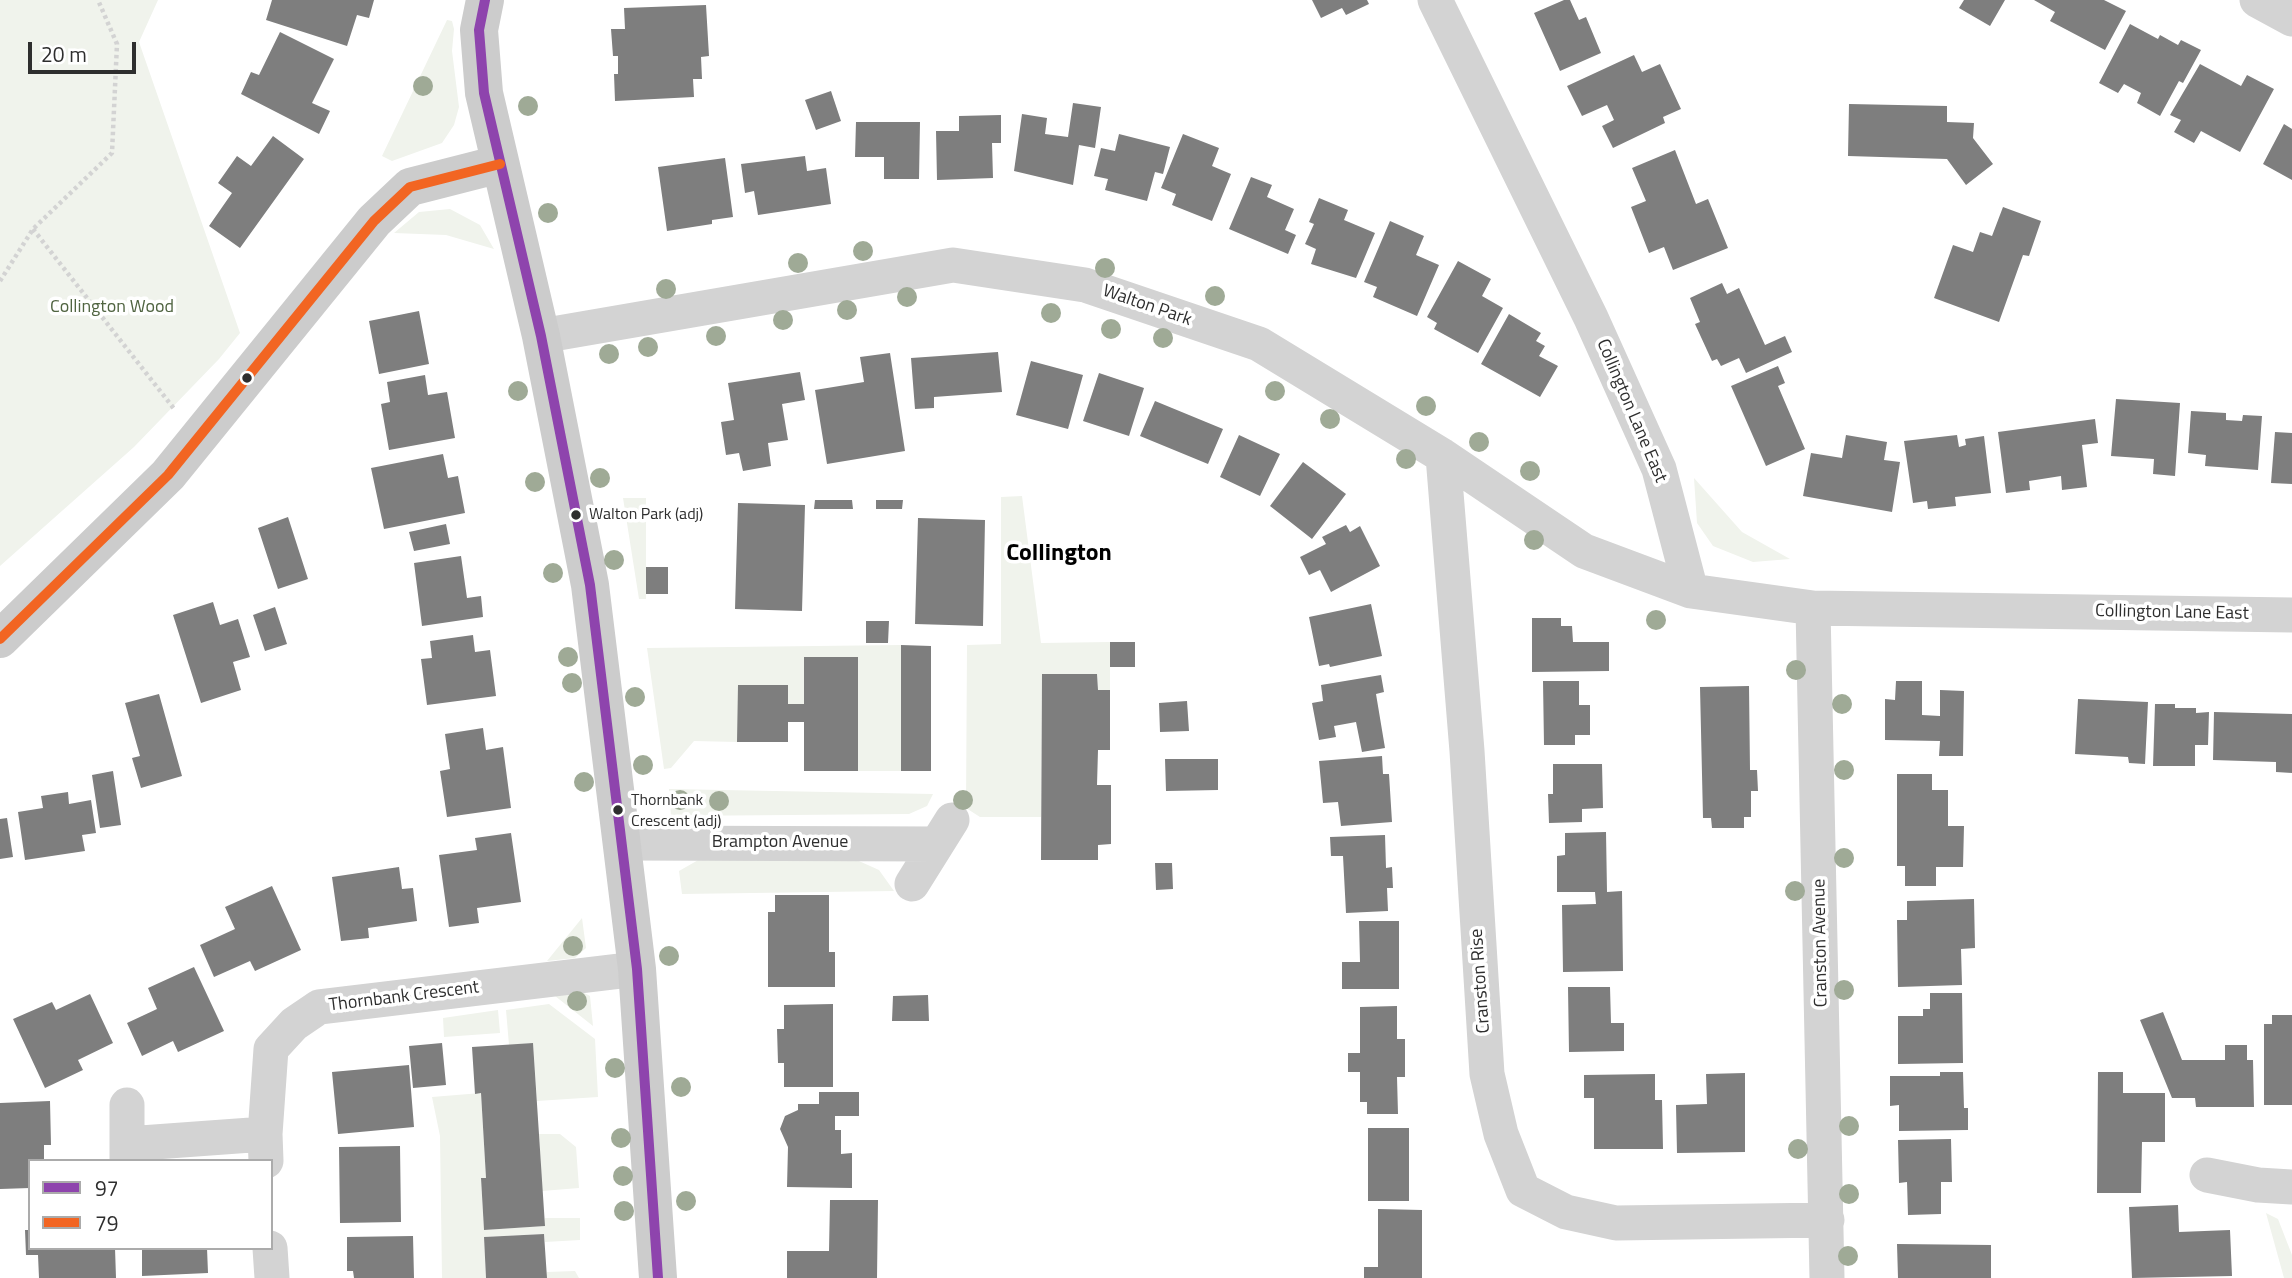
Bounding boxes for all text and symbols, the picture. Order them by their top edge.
scale bar [32,28,140,72]
text: 20 m [41,38,87,70]
street label: Walton Park [1100,281,1194,331]
park label: Collington Wood [50,297,174,319]
street label: Collington Lane East [1591,336,1671,486]
unlabelled marker [240,371,254,385]
place label: Walton Park (adj) [589,505,703,525]
marker: Walton Park (adj) [569,508,583,522]
district label: Collington [1006,540,1112,568]
street label: Collington Lane East [2095,601,2249,625]
place label: Thornbank Crescent (adj) [631,791,722,829]
marker: Thornbank Crescent (adj) [611,803,625,817]
street label: Brampton Avenue [712,832,848,854]
street label: Cranston Avenue [1809,878,1833,1008]
street label: Cranston Rise [1467,928,1495,1034]
street label: Thornbank Crescent [328,977,480,1017]
legend [28,1159,273,1250]
text: 97 [95,1172,119,1204]
text: 79 [95,1207,119,1239]

